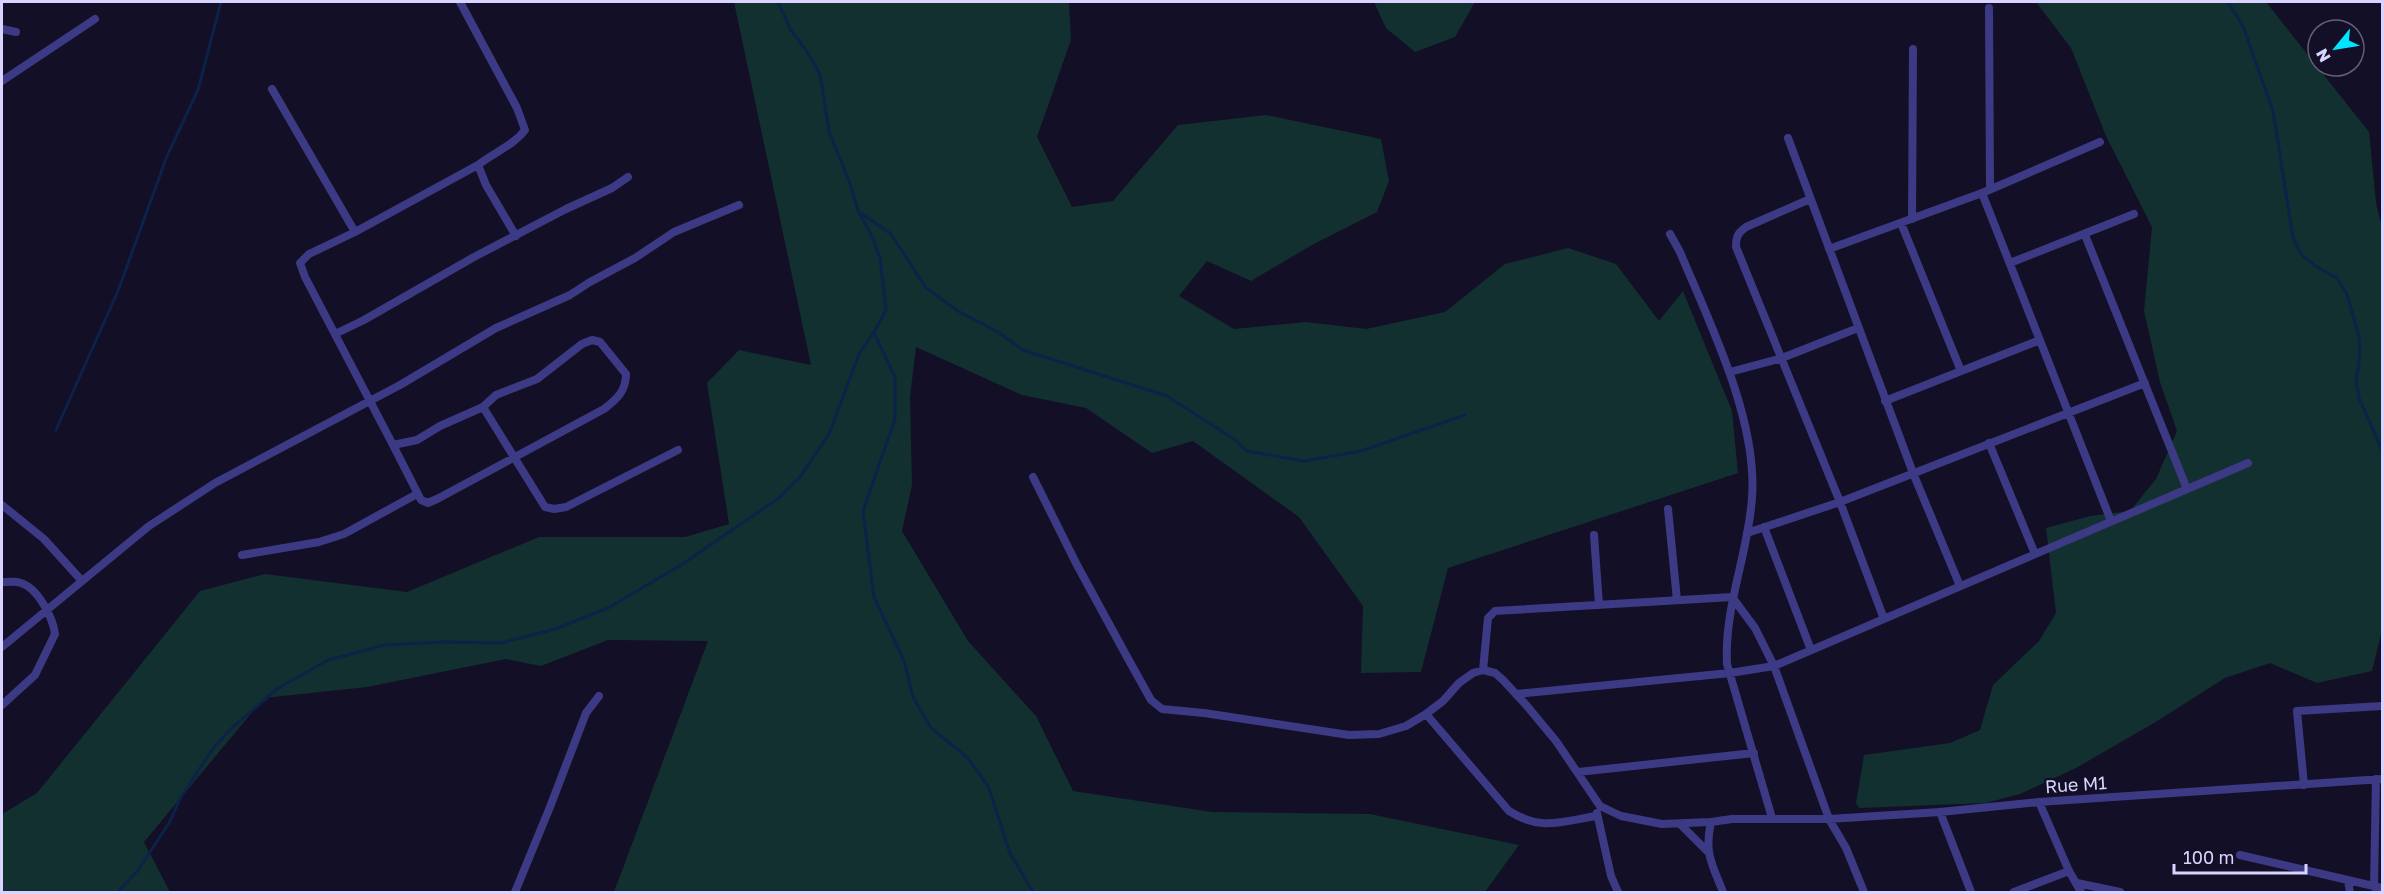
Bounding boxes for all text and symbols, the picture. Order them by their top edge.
north arrow [2306,18,2366,78]
text: N [2311,45,2335,66]
street label: Rue M1 [2044,771,2108,797]
scale bar [2174,837,2306,875]
text: 100 m [2183,846,2234,868]

